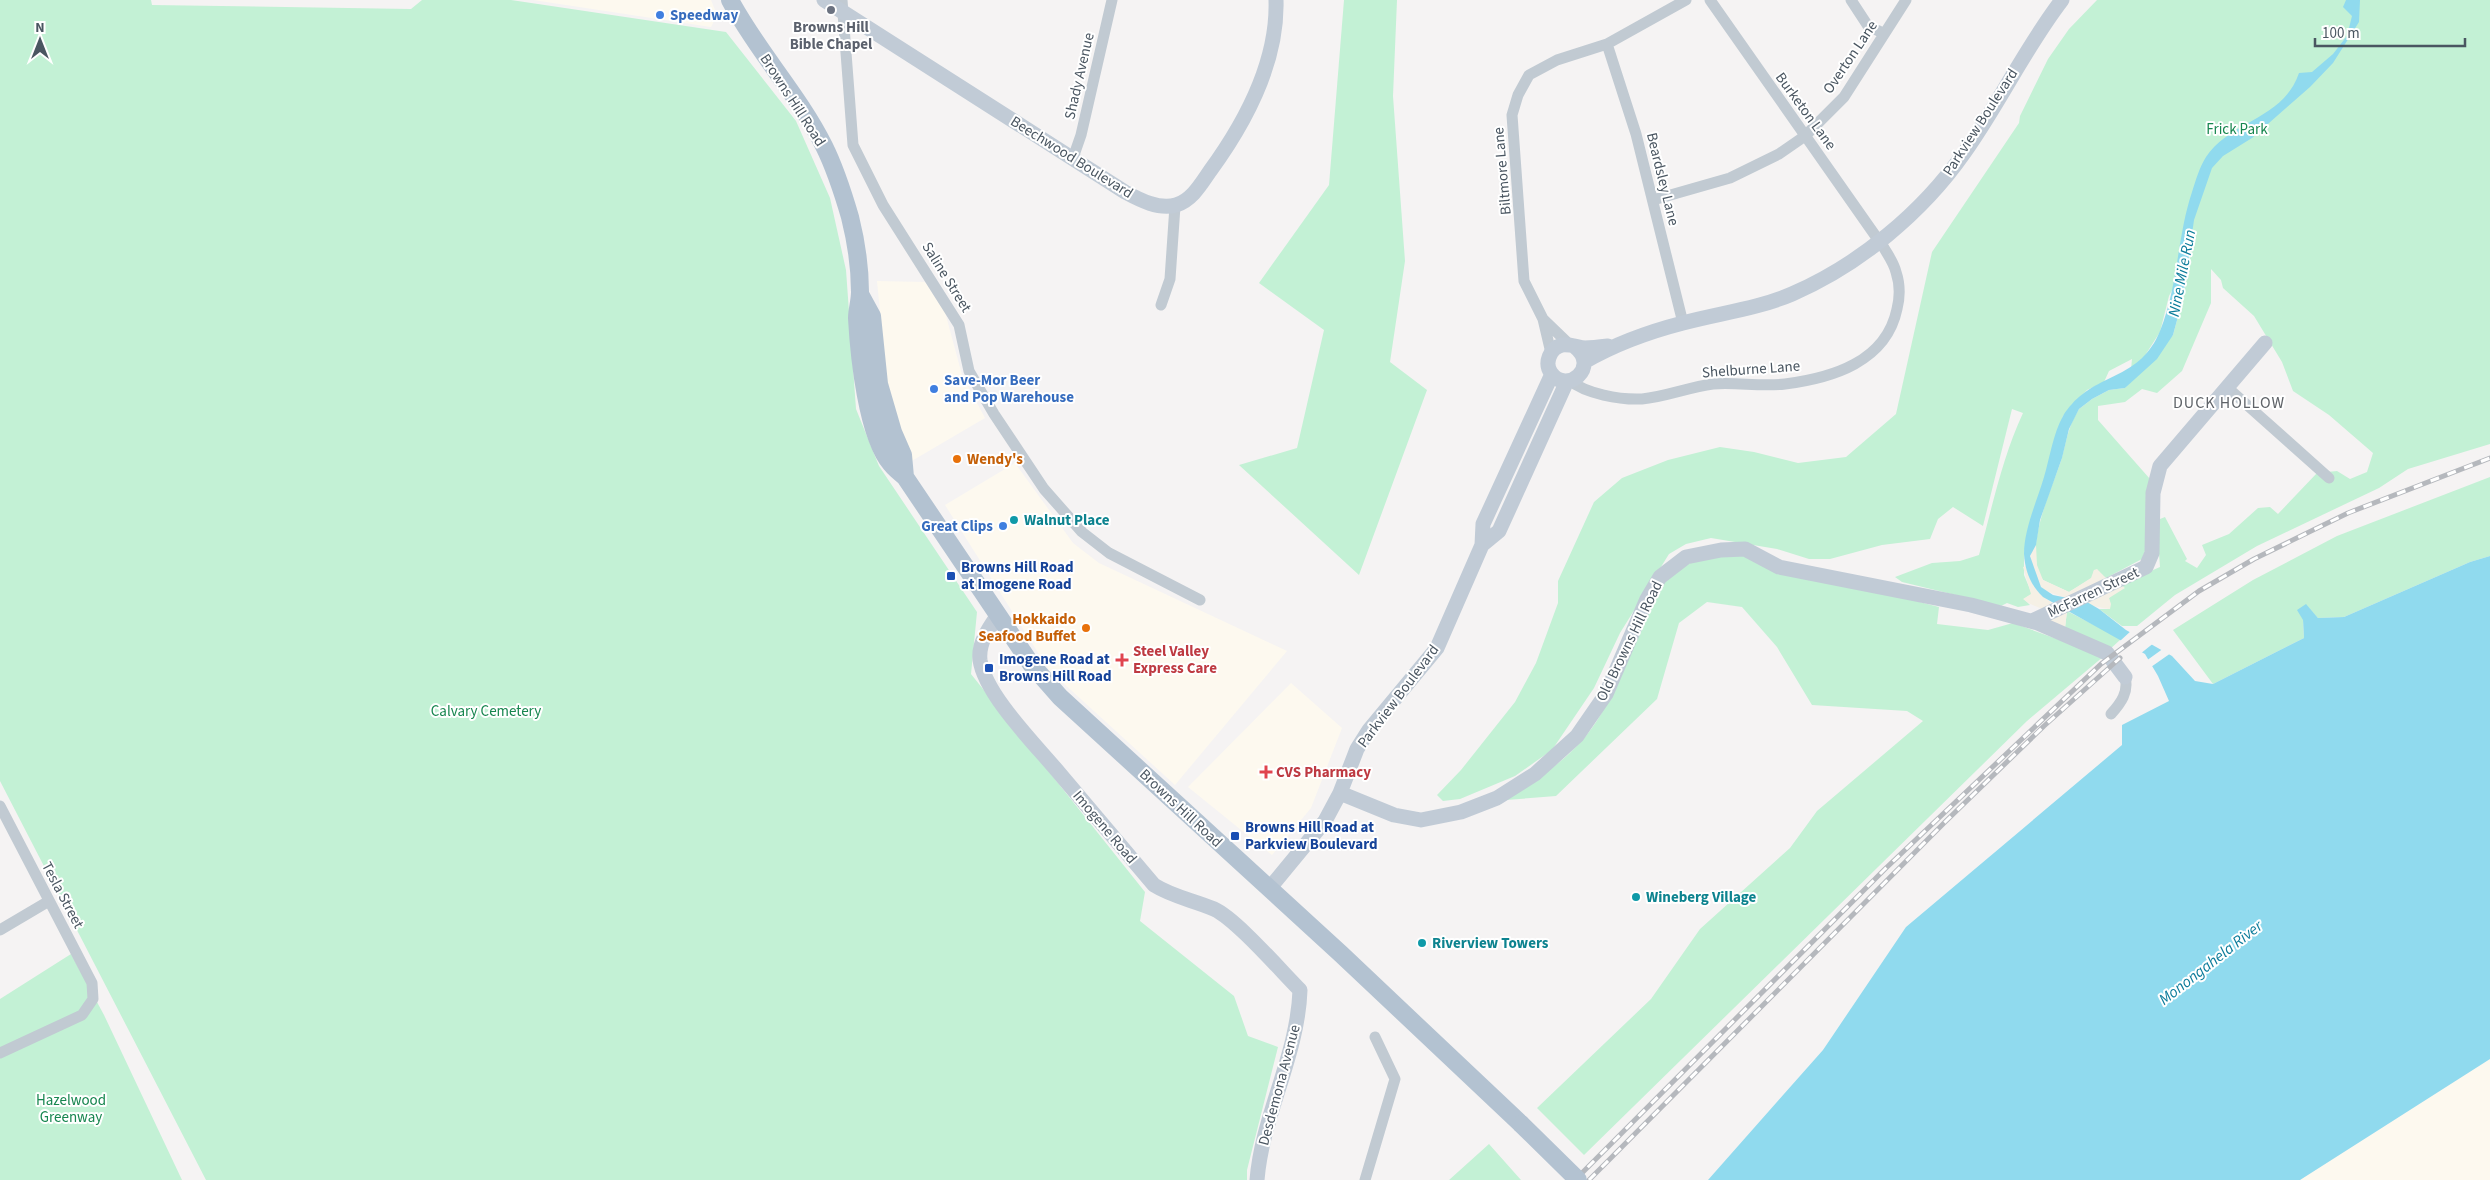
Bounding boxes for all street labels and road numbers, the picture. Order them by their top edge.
street label: Overton Lane [1818,16,1883,98]
street label: Shady Avenue [1059,31,1100,121]
street label: Browns Hill Road [755,50,830,151]
street label: Parkview Boulevard [1938,64,2023,180]
street label: Burketon Lane [1770,68,1841,154]
street label: Beechwood Boulevard [1006,111,1137,204]
street label: Biltmore Lane [1488,126,1517,216]
street label: Beardsley Lane [1641,130,1684,228]
street label: Saline Street [917,238,976,316]
street label: Shelburne Lane [1701,356,1801,383]
street label: McFarren Street [2044,562,2142,623]
street label: Old Browns Hill Road [1591,577,1668,705]
street label: Parkview Boulevard [1353,640,1444,752]
street label: Browns Hill Road [1135,764,1227,852]
street label: Imogene Road [1068,786,1142,869]
street label: Tesla Street [36,858,89,932]
street label: Desdemona Avenue [1253,1022,1306,1148]

